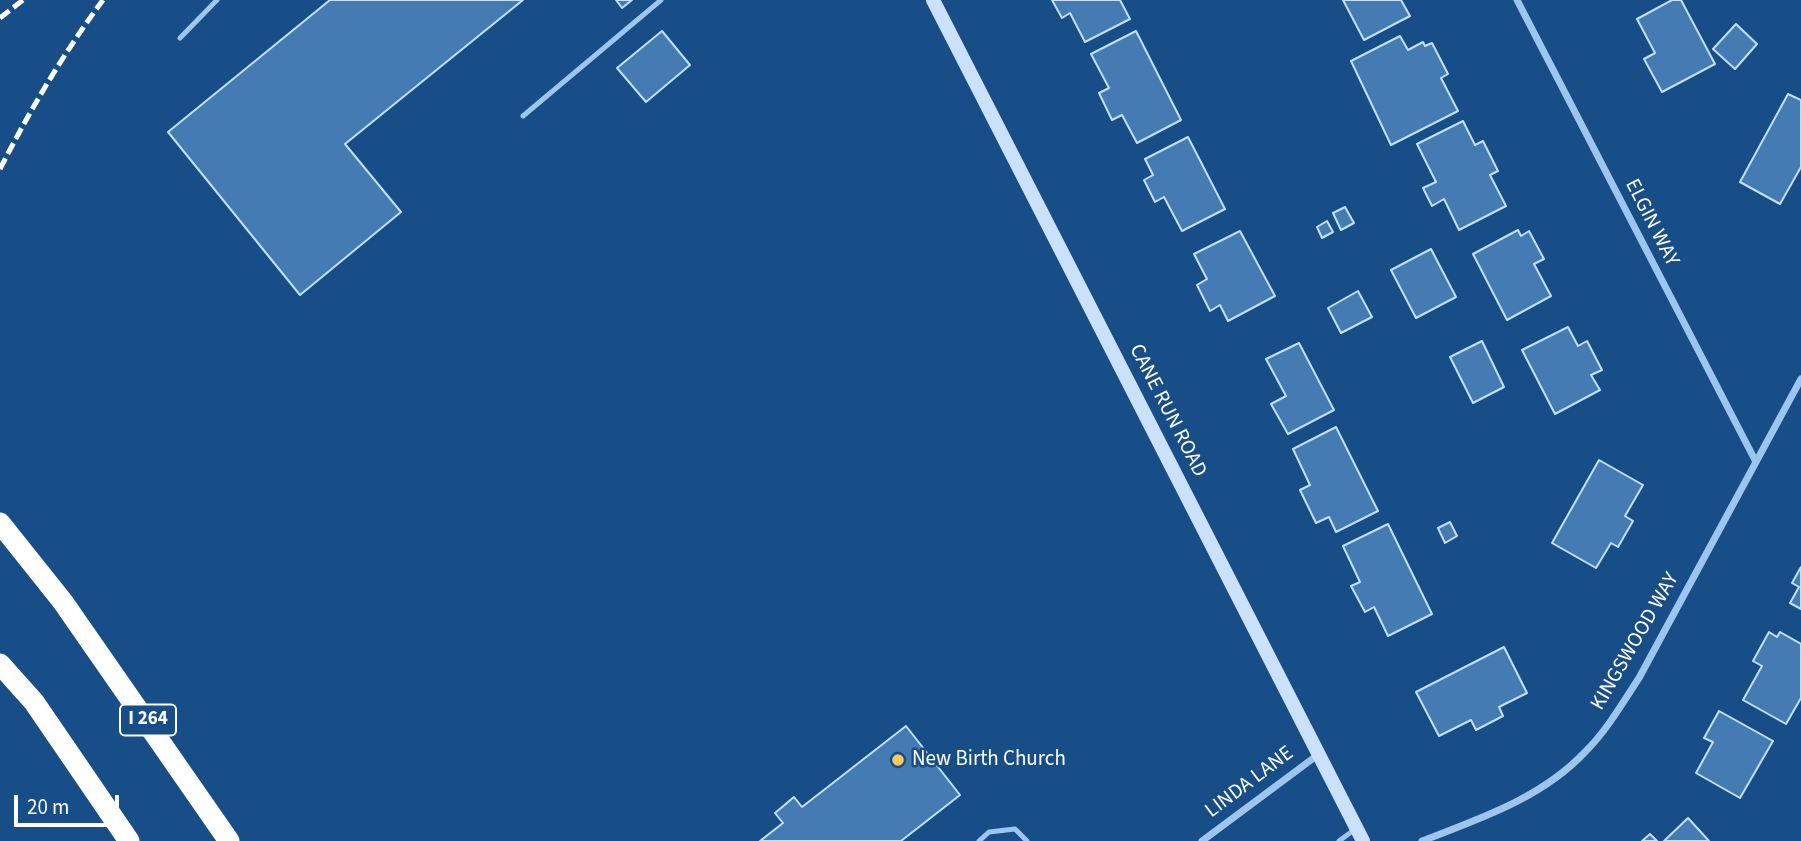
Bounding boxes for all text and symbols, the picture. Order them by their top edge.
street label: ELGIN WAY [1618,175,1684,271]
street label: CANE RUN ROAD [1123,340,1211,482]
street label: KINGSWOOD WAY [1586,569,1686,715]
road number: I 264 [120,705,176,736]
street label: LINDA LANE [1201,742,1299,824]
place label: New Birth Church [912,747,1066,773]
marker: New Birth Church [890,752,906,768]
scale bar [18,782,122,826]
text: 20 m [27,792,69,822]

